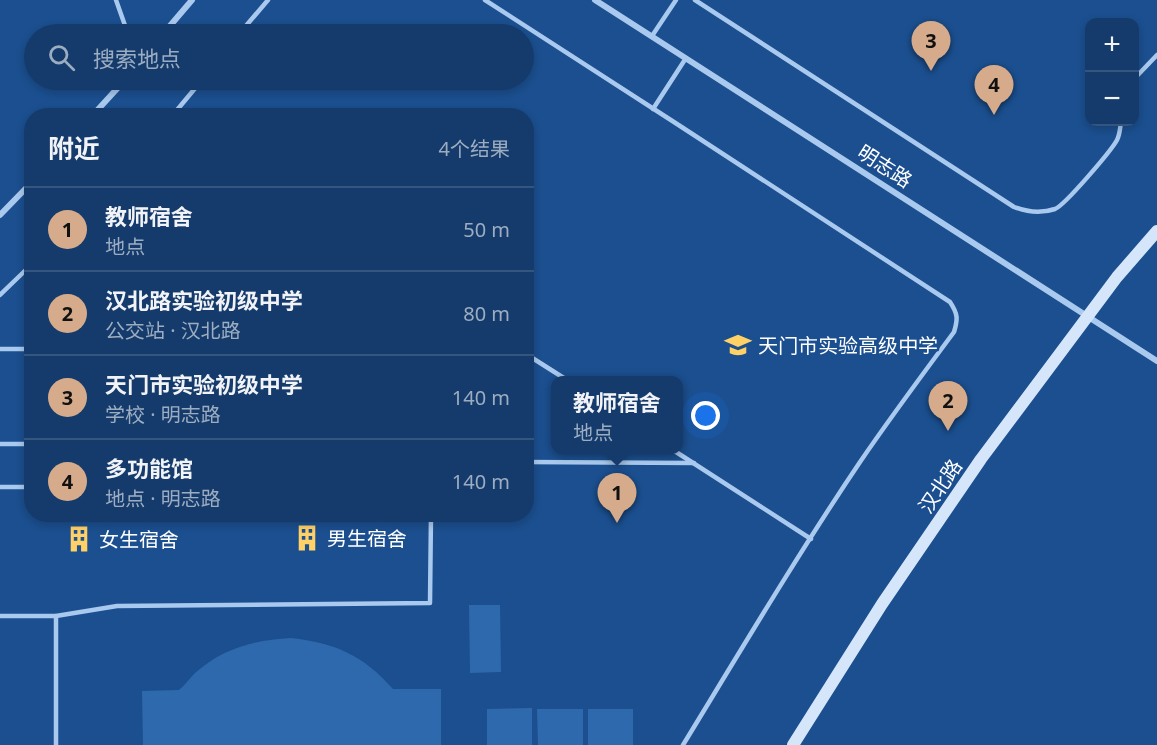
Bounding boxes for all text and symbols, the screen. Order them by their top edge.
map controls [1085,18,1139,126]
button: + [1085,18,1139,72]
pin: 3 [912,22,950,71]
search box [24,24,534,90]
icon: search [45,41,78,74]
text: 搜索地点 [93,43,181,73]
pin: 4 [974,66,1014,115]
button: − [1085,72,1139,126]
text: 附近 [48,130,100,166]
text: 4个结果 [439,135,510,162]
street label: 明志路 [852,138,918,194]
text: 教师宿舍 [105,201,193,231]
text: 1 [62,216,73,243]
text: 50 m [463,216,510,243]
text: 地点 [105,233,145,260]
text: 汉北路实验初级中学 [105,285,303,315]
text: 2 [62,300,73,327]
text: 80 m [463,300,510,327]
text: 公交站 · 汉北路 [105,317,241,344]
school or university icon: 天门市实验高级中学 [723,330,753,360]
place label: 天门市实验高级中学 [758,332,938,359]
text: 天门市实验初级中学 [105,369,303,399]
popup [551,376,683,454]
pin: 2 [928,382,968,431]
text: 3 [62,384,73,411]
text: 140 m [452,384,510,411]
text: 教师宿舍 [573,387,661,417]
text: 学校 · 明志路 [105,401,221,428]
your location [691,401,720,430]
text: 地点 [573,419,613,446]
text: 多功能馆 [105,453,193,483]
street label: 汉北路 [912,454,968,518]
text: 4 [62,468,73,495]
text: 140 m [452,468,510,495]
pin: 1 [598,474,636,523]
text: 地点 · 明志路 [105,485,221,512]
building icon: 男生宿舍 [292,523,322,553]
building icon: 女生宿舍 [64,524,94,554]
place label: 男生宿舍 [327,525,407,552]
place label: 女生宿舍 [99,526,179,553]

